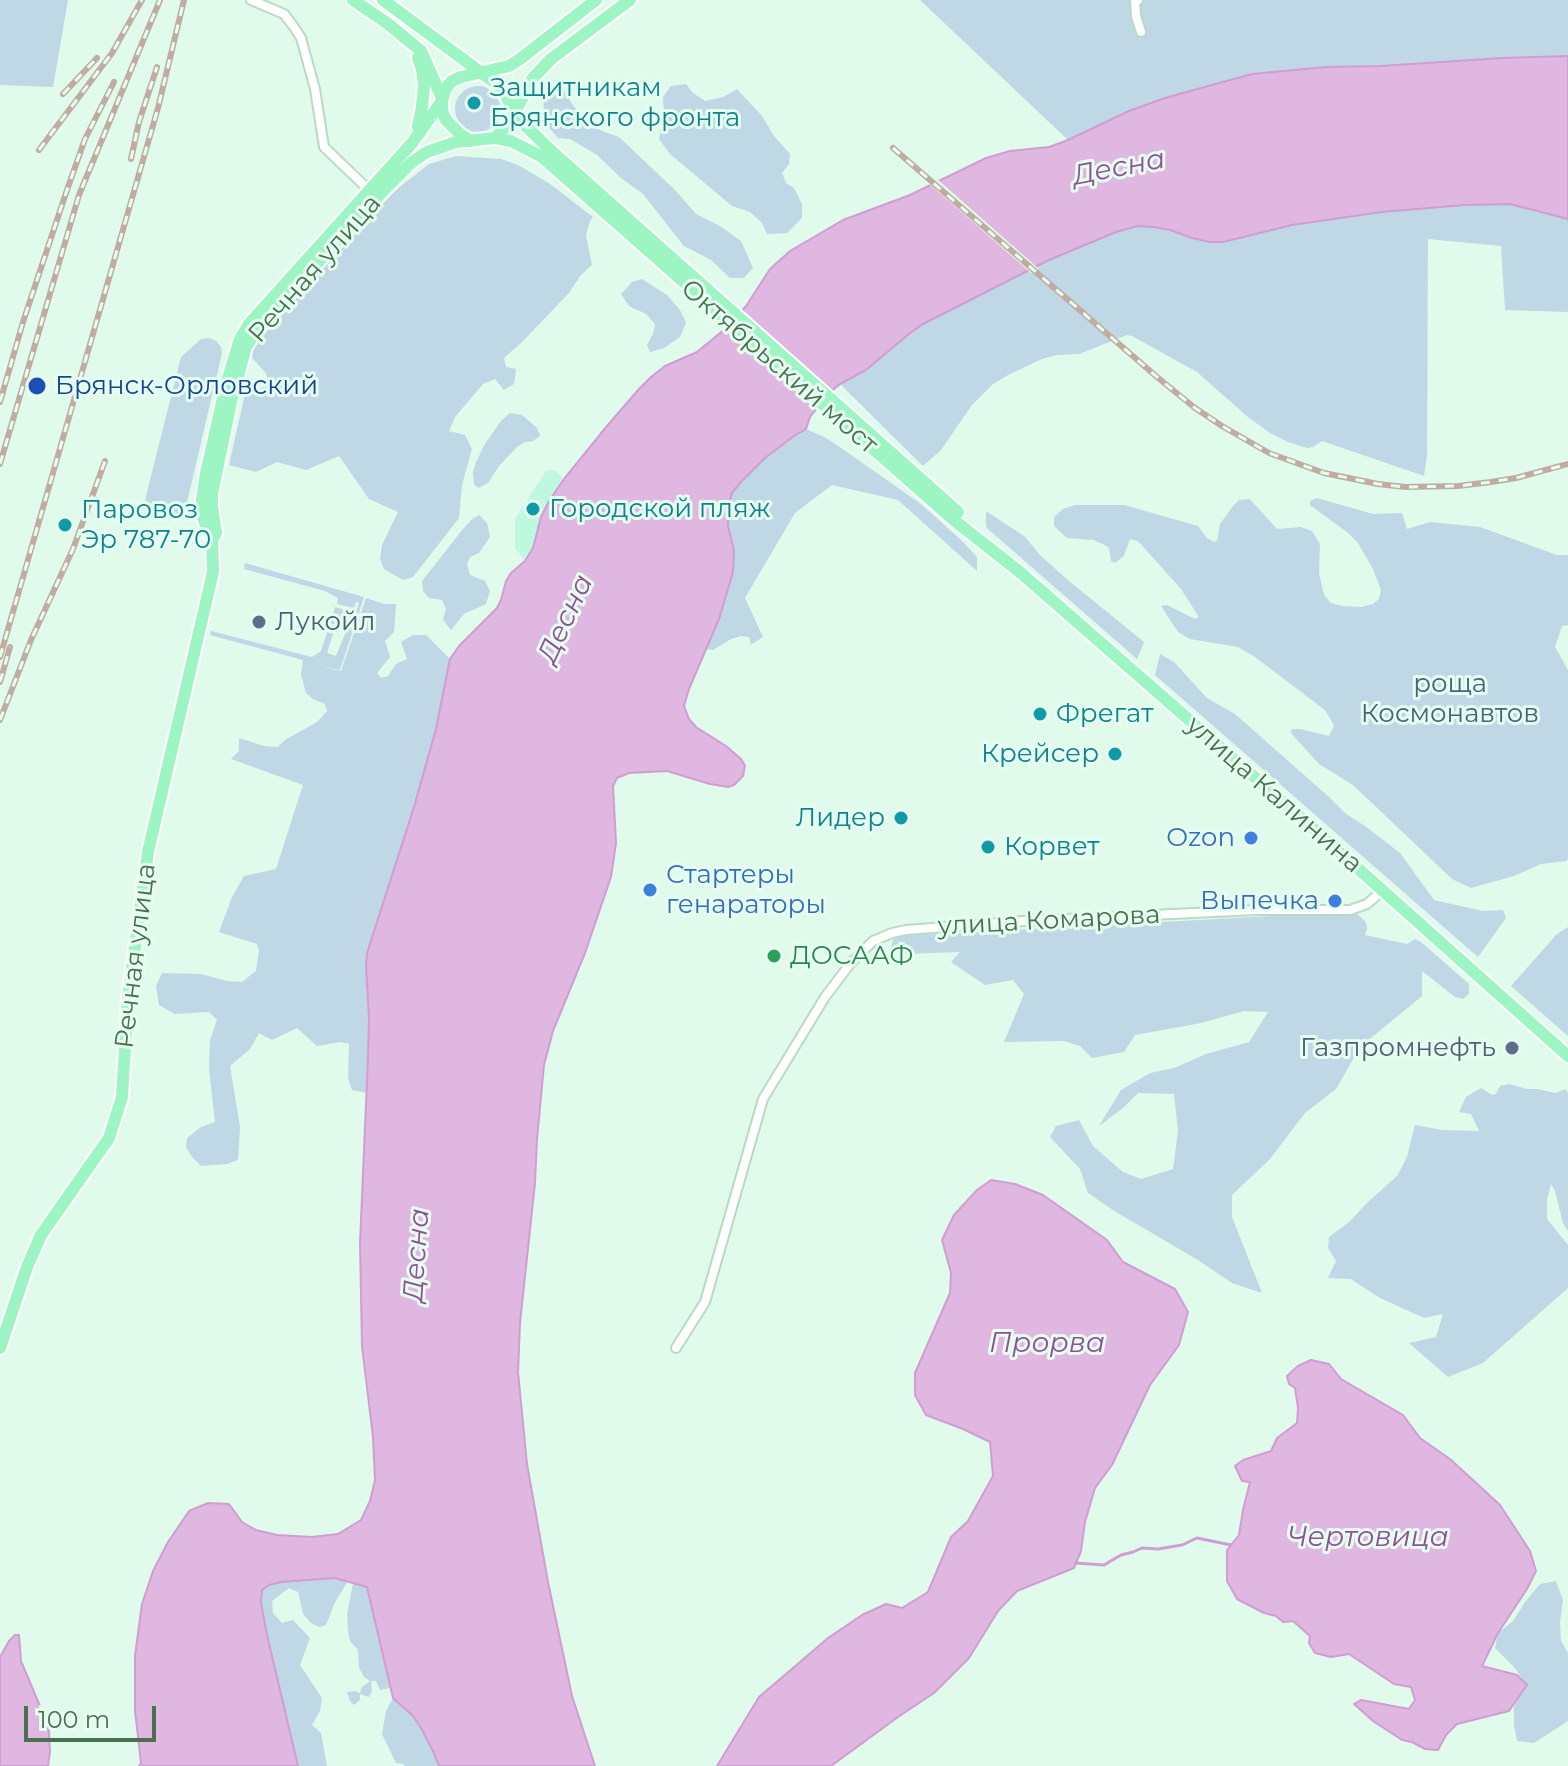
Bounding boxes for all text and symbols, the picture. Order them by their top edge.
place label: Защитникам Брянского фронта [490,72,740,134]
marker: Защитникам Брянского фронта [465,94,483,112]
water label: Десна [1070,143,1168,193]
street label: Речная улица [242,189,388,349]
street label: Октябрьский мост [674,273,884,461]
place label: Брянск-Орловский [55,370,318,402]
marker: Брянск-Орловский [26,375,48,397]
place label: Городской пляж [549,493,770,525]
place label: Паровоз Эр 787-70 [81,494,211,556]
marker: Городской пляж [524,500,542,518]
marker: Паровоз Эр 787-70 [56,516,74,534]
water label: Десна [531,570,601,668]
place label: Лукойл [275,606,375,638]
marker: Лукойл [250,613,268,631]
park label: роща Космонавтов [1361,668,1539,730]
place label: Фрегат [1056,698,1154,730]
marker: Фрегат [1031,705,1049,723]
street label: улица Калинина [1179,710,1369,880]
place label: Крейсер [981,738,1099,770]
marker: Крейсер [1106,745,1124,763]
place label: Лидер [796,802,885,834]
marker: Лидер [892,809,910,827]
place label: Ozon [1166,822,1235,854]
marker: Ozon [1242,829,1260,847]
place label: Корвет [1004,831,1099,863]
marker: Корвет [979,838,997,856]
place label: Стартеры генараторы [666,859,826,920]
street label: Речная улица [109,862,163,1050]
marker: Стартеры генараторы [641,881,659,899]
place label: Выпечка [1200,885,1319,917]
marker: Выпечка [1326,892,1344,910]
street label: улица Комарова [937,900,1161,942]
place label: ДОСААФ [790,940,913,972]
marker: ДОСААФ [765,947,783,965]
place label: Газпромнефть [1300,1032,1496,1064]
marker: Газпромнефть [1503,1039,1521,1057]
water label: Десна [397,1207,437,1303]
water label: Прорва [989,1327,1105,1361]
water label: Чертовица [1287,1521,1449,1555]
scale bar [28,1690,160,1740]
text: 100 m [38,1705,110,1734]

